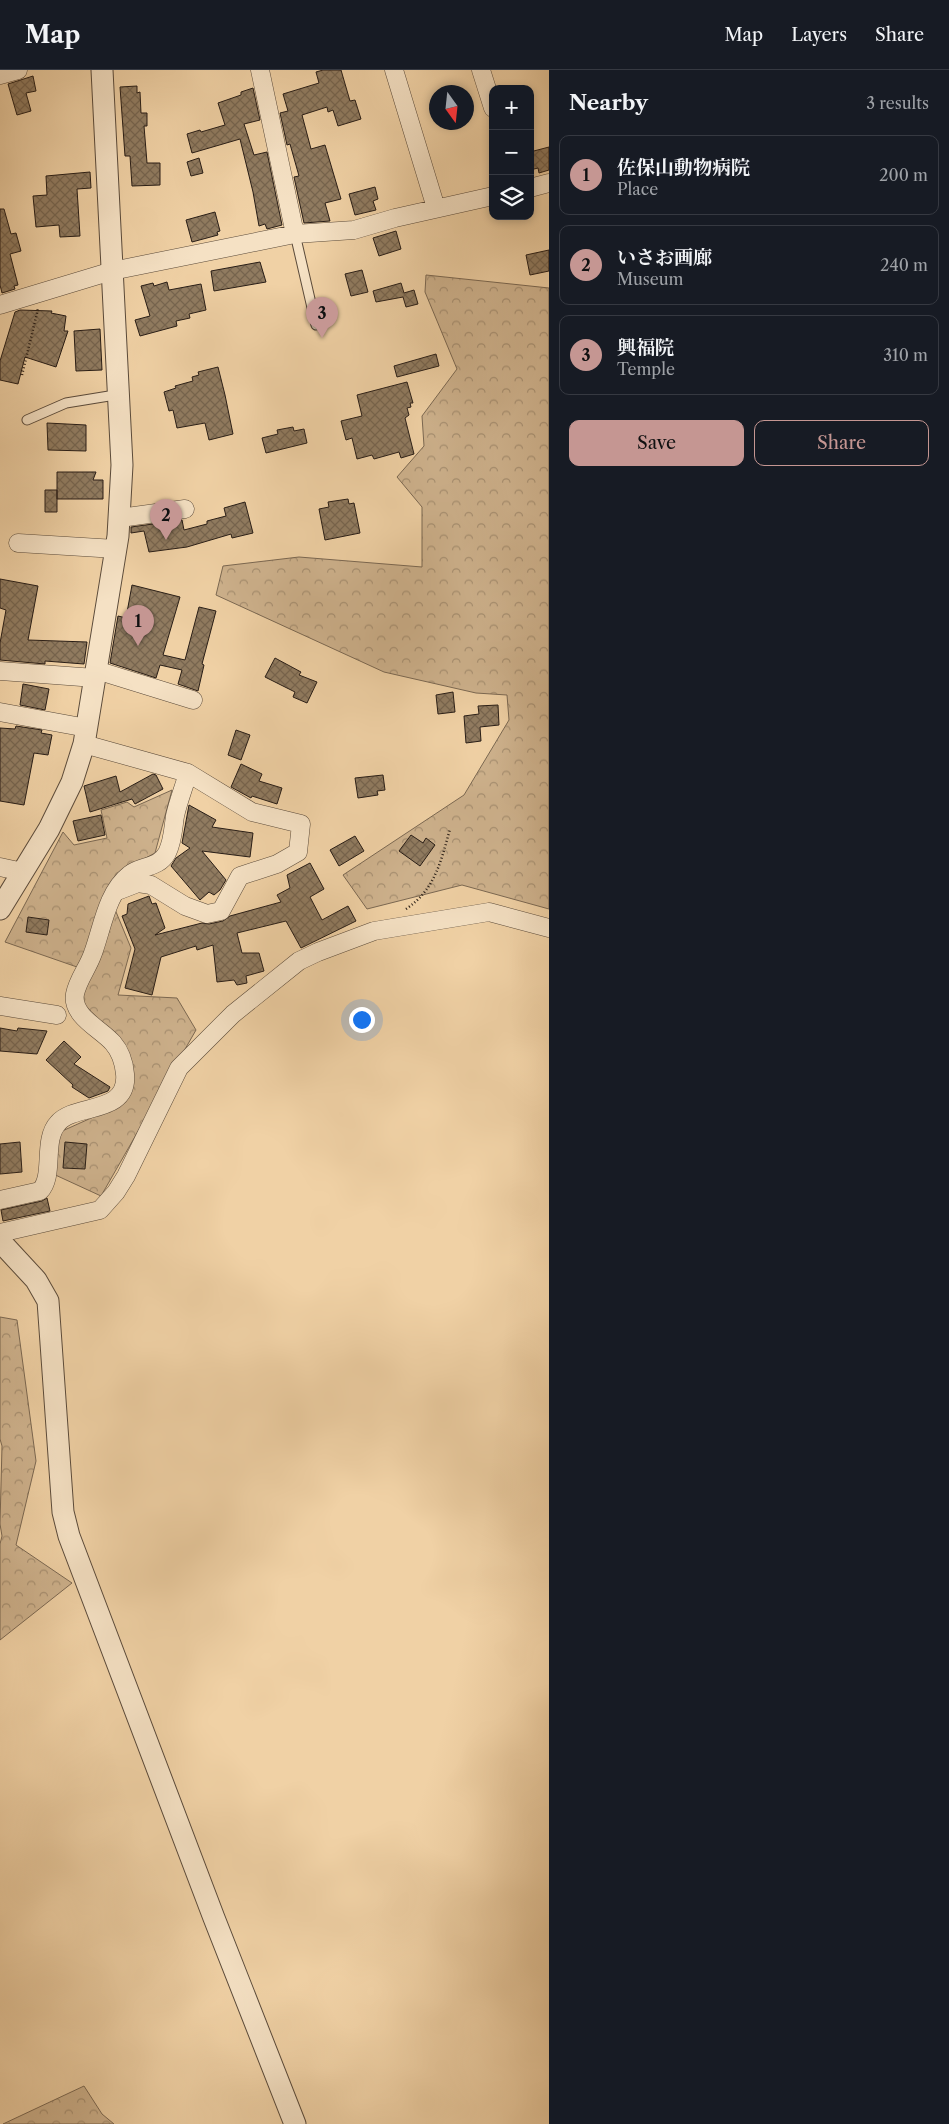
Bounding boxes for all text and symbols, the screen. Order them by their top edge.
text: Map [25,20,80,49]
text: Map [725,24,763,46]
text: Layers [791,24,847,46]
text: Share [875,24,924,46]
north arrow [429,85,474,130]
map controls [489,85,534,220]
button: + [489,85,534,130]
text: Nearby [569,90,648,115]
text: 3 results [866,93,929,113]
button: − [489,130,534,175]
text: 佐保山動物病院 [617,156,750,179]
text: 1 [582,165,590,185]
text: 200 m [879,165,928,185]
button: layers [489,175,534,220]
text: Place [617,179,658,199]
text: いさお画廊 [617,246,712,269]
text: 2 [581,255,591,275]
text: 240 m [880,255,928,275]
text: Museum [617,269,683,289]
pin: 3 [306,297,338,338]
text: 興福院 [617,336,674,359]
text: 3 [581,345,591,365]
text: 310 m [883,345,928,365]
text: Temple [617,359,675,379]
button: Save [569,420,744,466]
button: Share [754,420,929,466]
pin: 2 [150,499,182,540]
pin: 1 [122,605,154,646]
your location [349,1007,375,1033]

